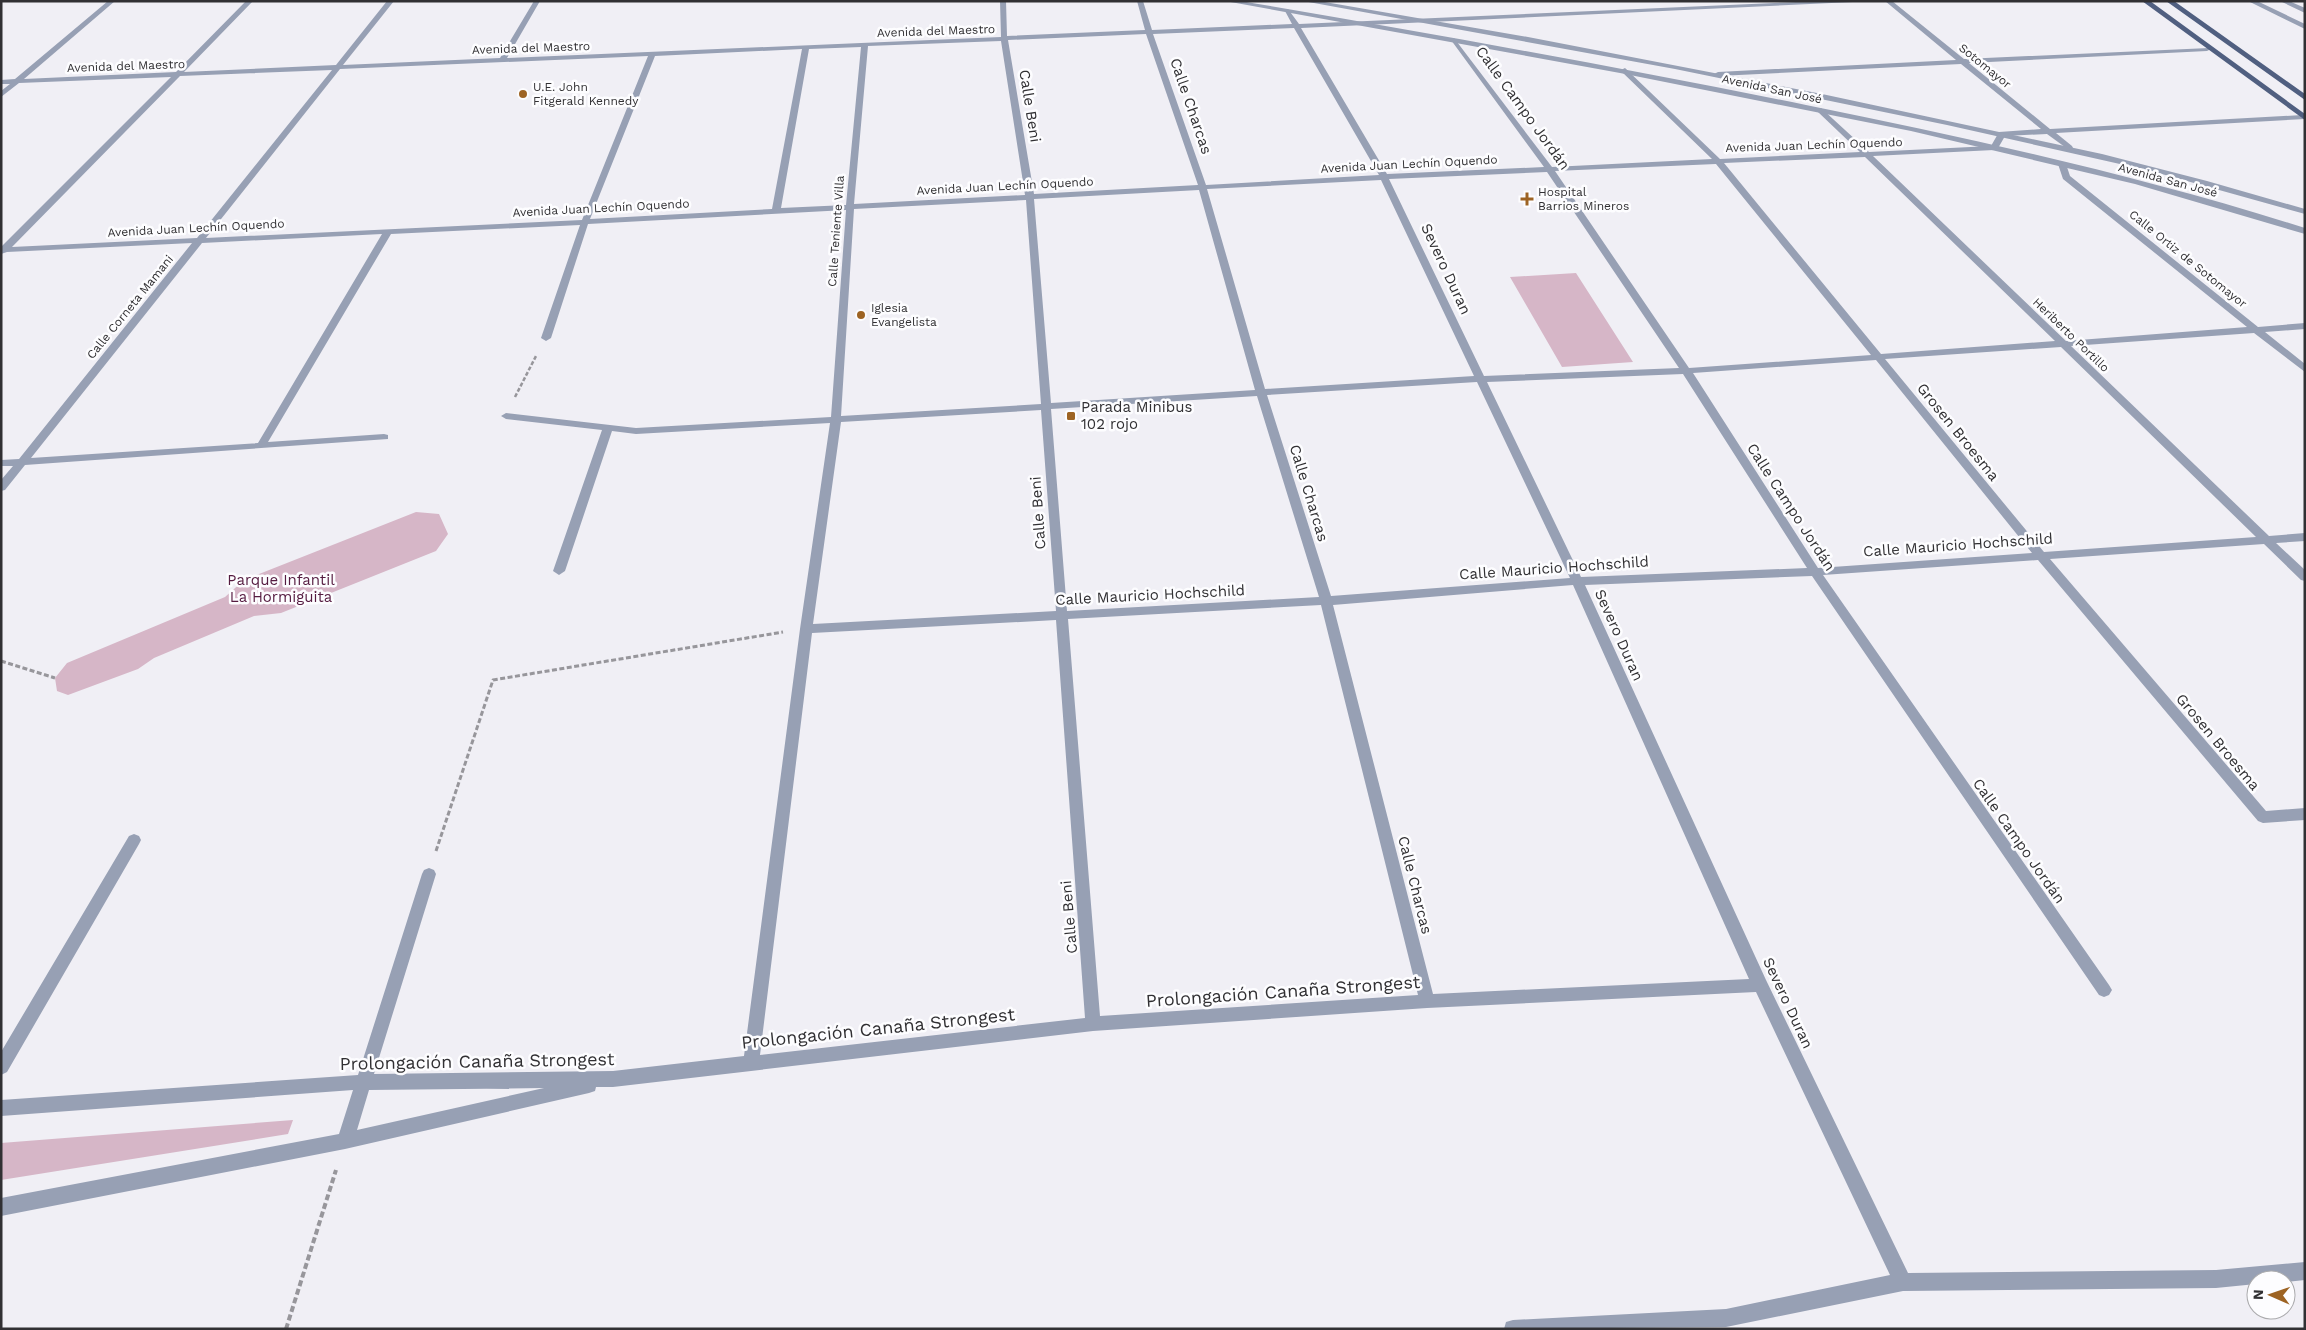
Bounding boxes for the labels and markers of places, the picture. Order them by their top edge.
place label: U.E. John Fitgerald Kennedy [533,80,639,108]
marker: U.E. John Fitgerald Kennedy [517,88,529,100]
place label: Hospital Barrios Mineros [1538,185,1629,213]
marker: Hospital Barrios Mineros [1520,192,1534,206]
place label: Iglesia Evangelista [871,301,937,329]
marker: Iglesia Evangelista [855,309,867,321]
place label: Parada Minibus 102 rojo [1081,398,1192,433]
marker: Parada Minibus 102 rojo [1065,410,1077,422]

